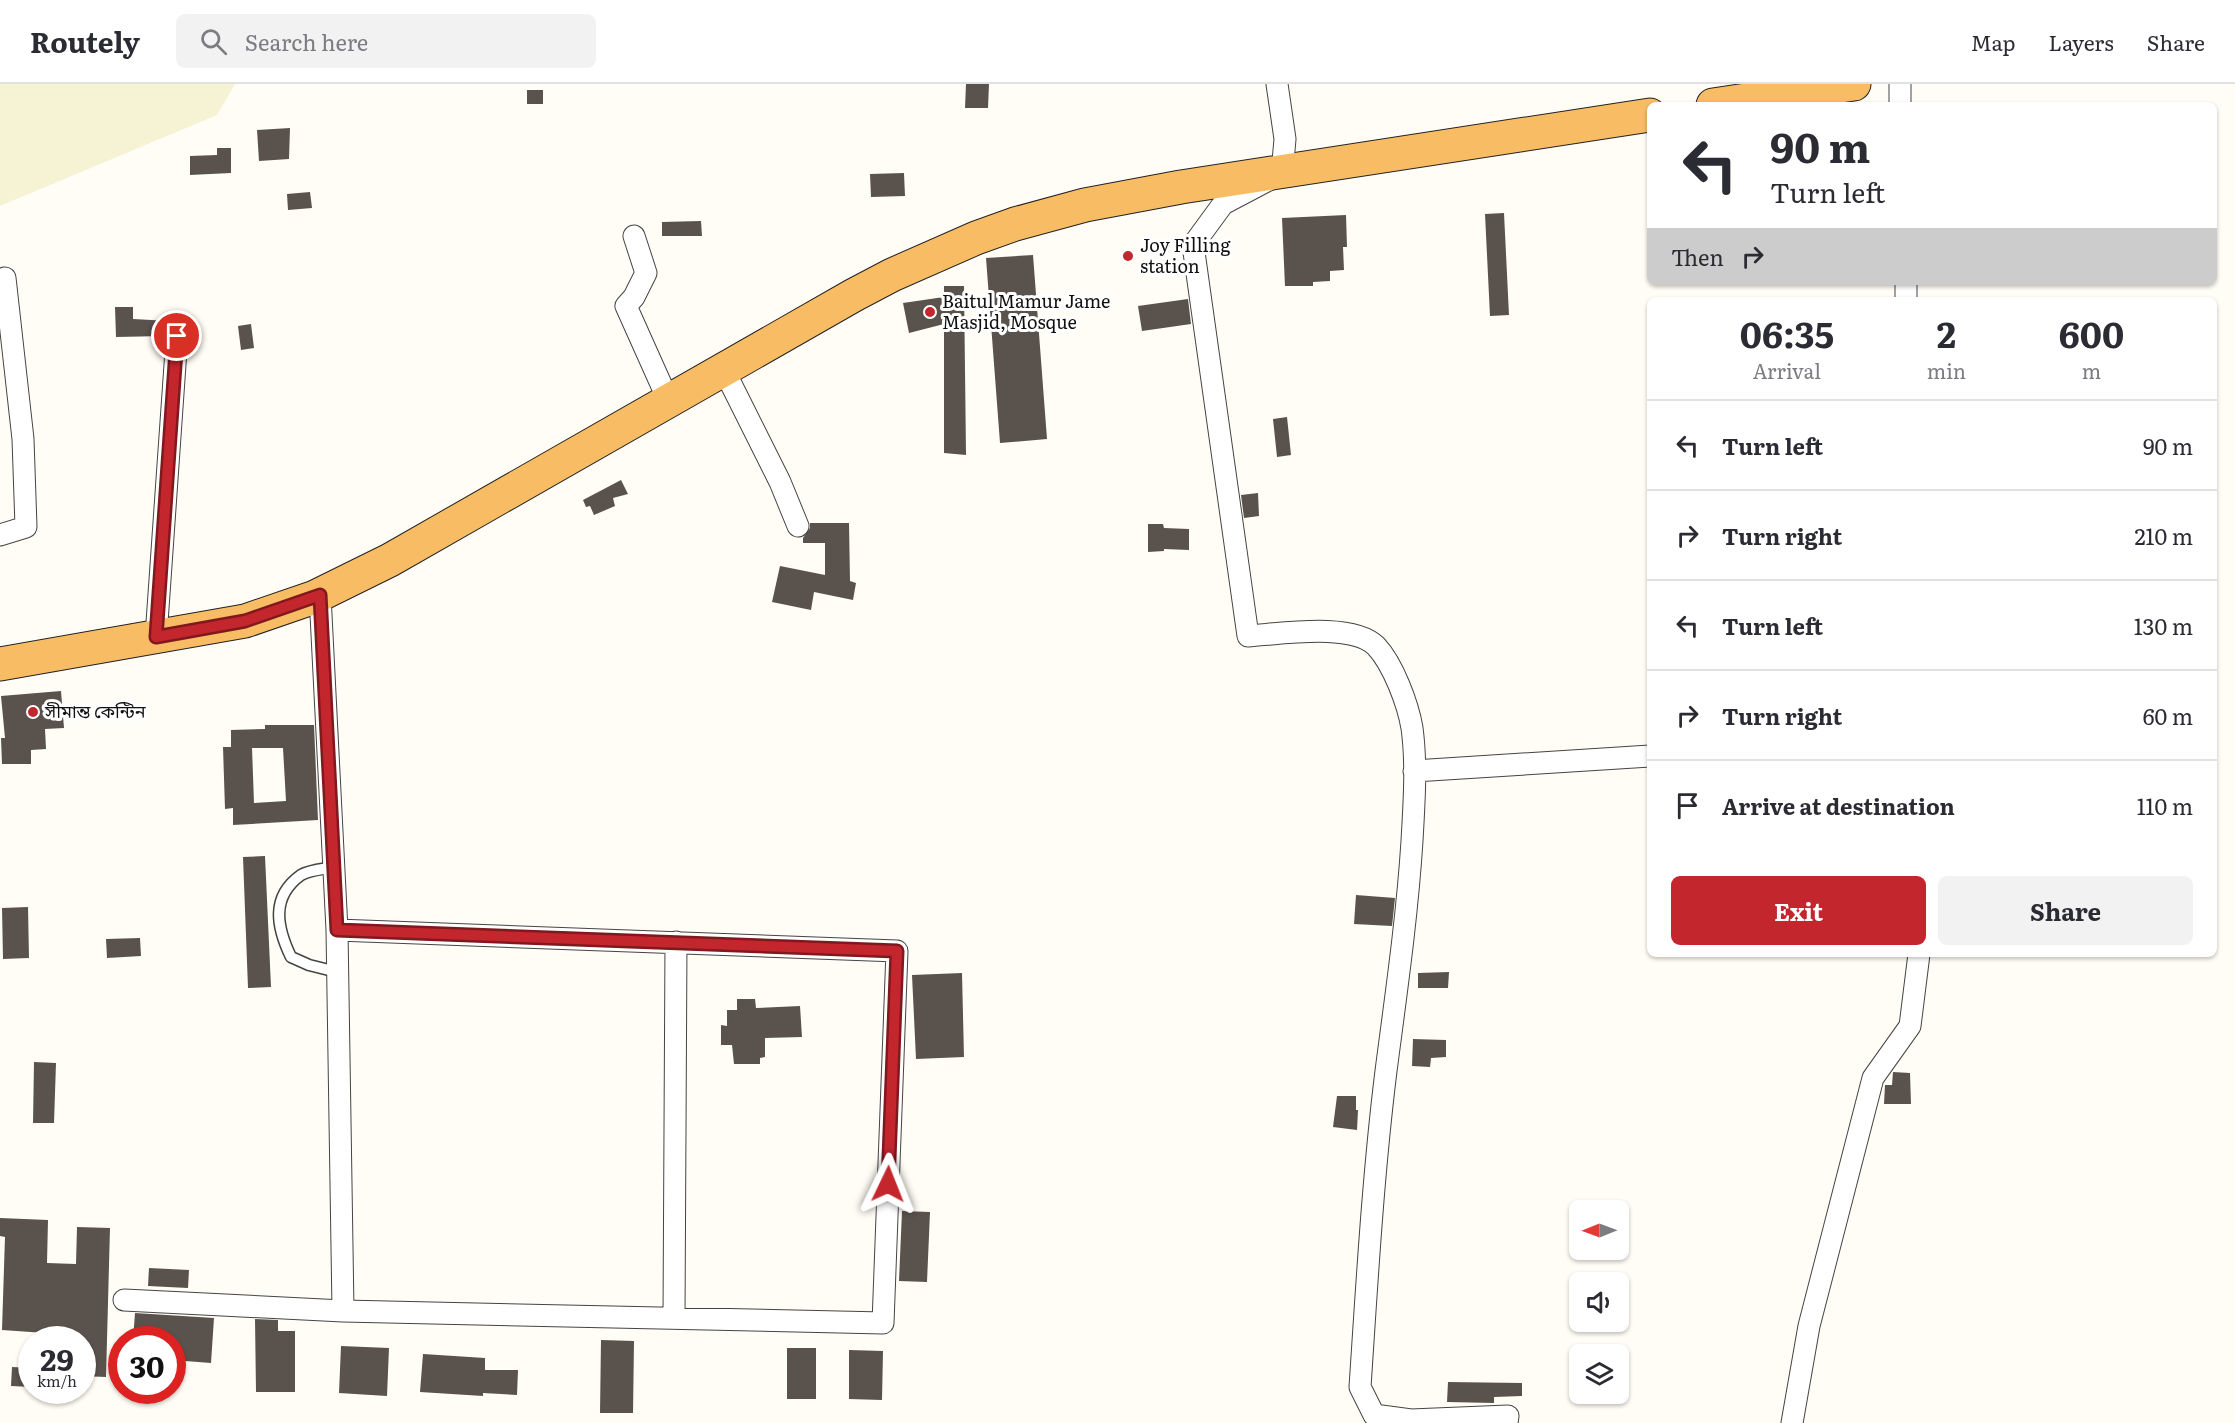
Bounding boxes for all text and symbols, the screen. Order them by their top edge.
search box [176,14,596,68]
text: Routely [30,20,140,62]
icon: search [197,25,230,58]
text: Search here [245,25,368,58]
text: Map [1971,26,2016,57]
text: Layers [2049,26,2114,57]
text: Share [2147,26,2205,57]
text: 90 m [1770,114,1870,176]
icon: left [1671,126,1749,204]
text: Turn left [1770,171,1885,211]
place label: Joy Filling station [1140,231,1231,279]
text: Then [1671,240,1724,273]
icon: right [1736,240,1769,273]
marker: Joy Filling station [1121,249,1135,263]
place label: Baitul Mamur Jame Masjid, Mosque [942,287,1110,335]
marker: Baitul Mamur Jame Masjid, Mosque [923,305,937,319]
text: 06:35 [1740,306,1834,359]
text: 2 [1937,306,1956,359]
text: 600 [2059,306,2124,359]
pin [151,310,202,361]
icon: arrive [160,319,193,352]
text: Arrival [1753,355,1821,385]
text: min [1927,355,1966,385]
text: m [2082,355,2101,385]
icon: left [1671,429,1704,462]
text: Turn left [1722,429,1823,462]
text: 90 m [2143,429,2193,462]
icon: right [1671,519,1704,552]
text: Turn right [1722,519,1842,552]
text: 210 m [2134,519,2193,552]
icon: left [1671,609,1704,642]
text: Turn left [1722,609,1823,642]
text: 130 m [2134,609,2193,642]
place label: সীমান্ত কেন্টিন [44,697,147,724]
icon: right [1671,699,1704,732]
text: Turn right [1722,699,1842,732]
text: 60 m [2143,699,2193,732]
marker: সীমান্ত কেন্টিন [26,705,40,719]
icon: arrive [1671,789,1704,822]
text: Arrive at destination [1722,789,1955,822]
text: 110 m [2137,789,2193,822]
button: Exit [1671,876,1926,945]
button: Share [1938,876,2193,945]
position arrow [856,1152,920,1216]
north arrow [1569,1200,1629,1260]
map controls [1569,1200,1629,1404]
button: sound [1569,1272,1629,1332]
speed limit sign: 30 [108,1326,186,1404]
text: 29 [40,1336,74,1380]
button: layers [1569,1344,1629,1404]
text: km/h [37,1369,77,1392]

